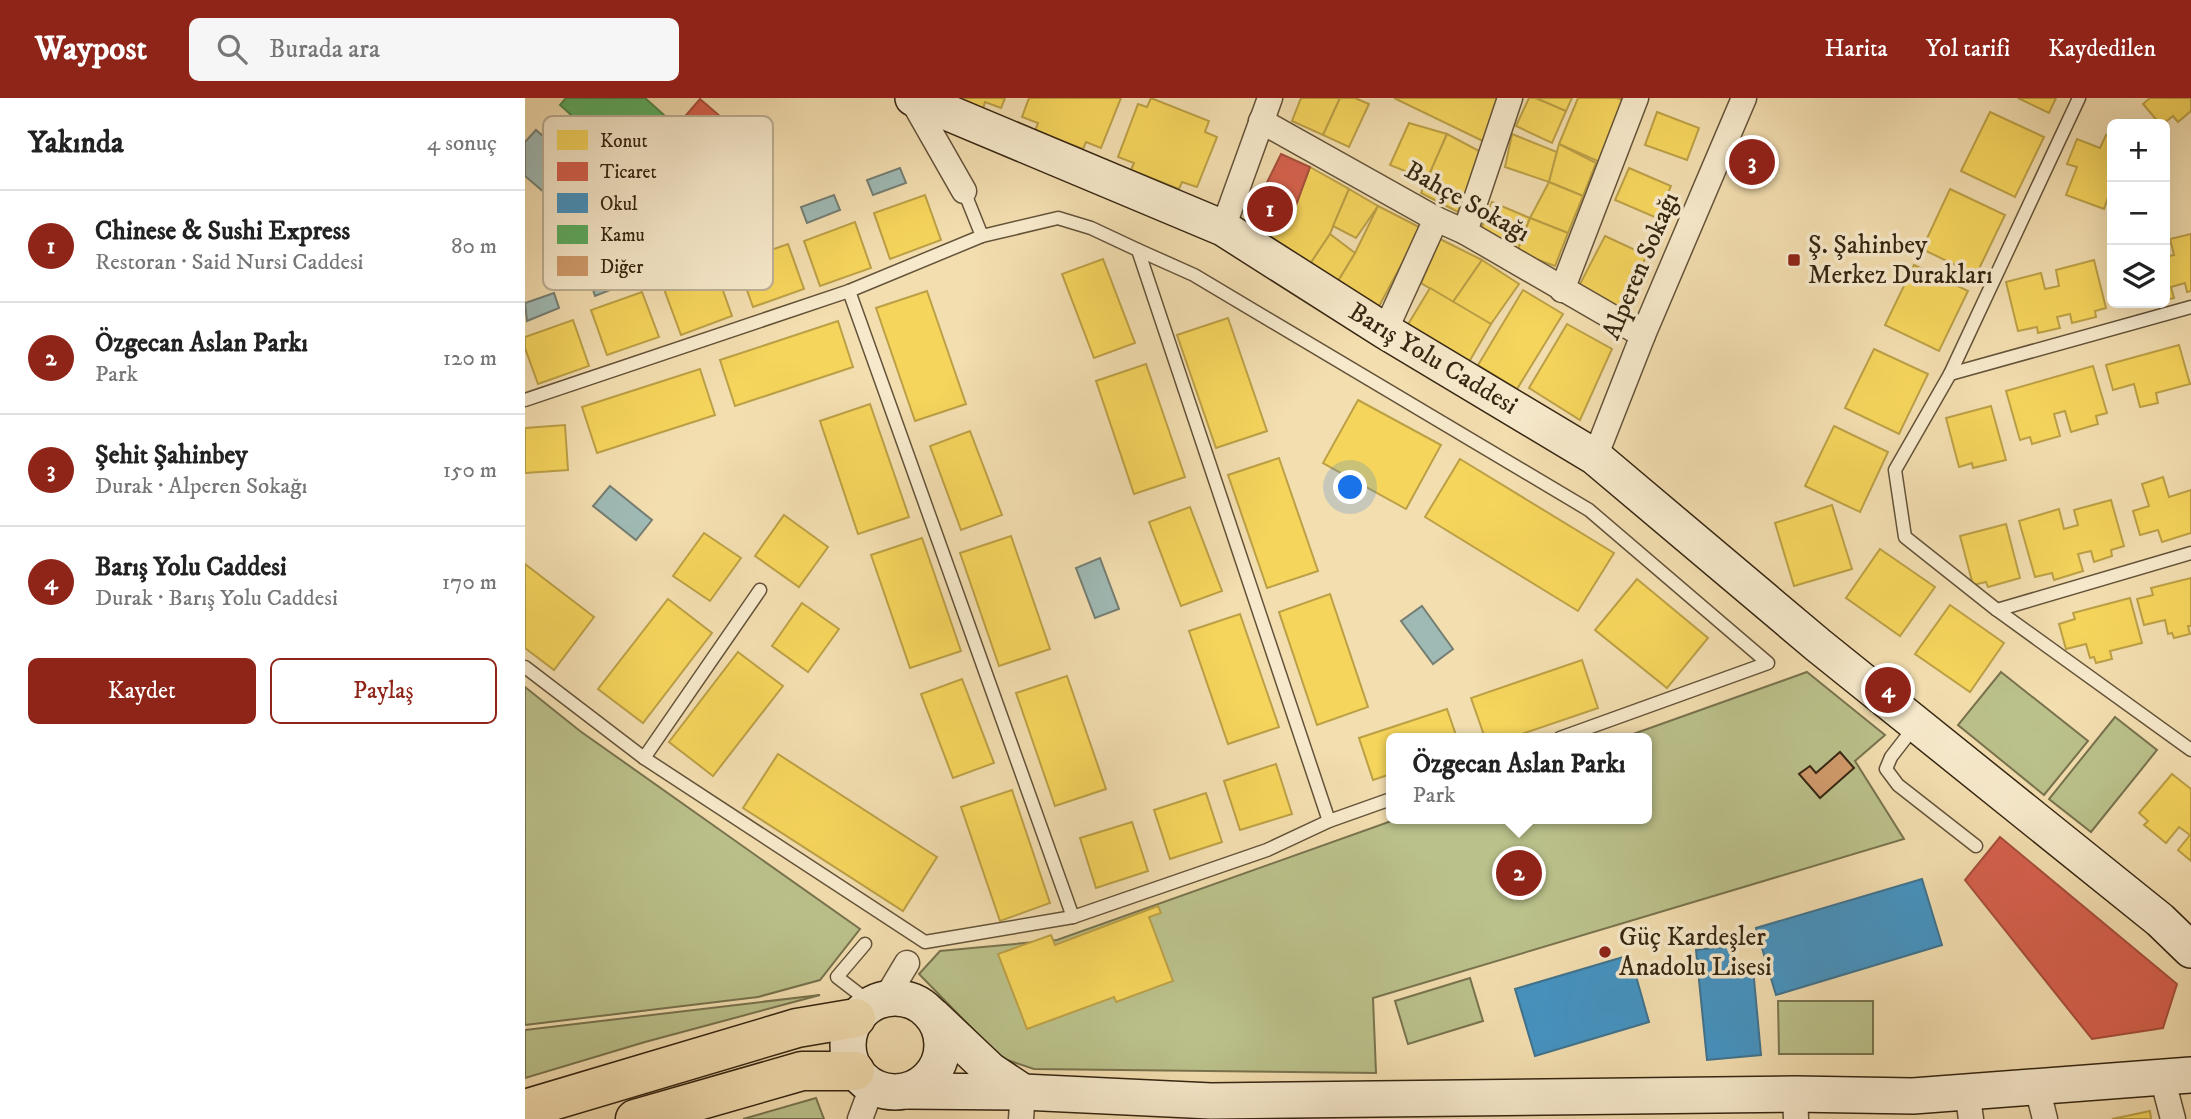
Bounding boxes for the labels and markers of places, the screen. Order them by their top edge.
pin: 3 [1729,136,1775,188]
pin: 1 [1247,183,1293,235]
place label: Ş. Şahinbey Merkez Durakları [1808,229,1993,292]
marker: Ş. Şahinbey Merkez Durakları [1786,252,1802,268]
pin: 4 [1865,664,1911,716]
pin: 2 [1496,847,1542,899]
place label: Güç Kardeşler Anadolu Lisesi [1619,921,1772,984]
marker: Güç Kardeşler Anadolu Lisesi [1597,944,1613,960]

